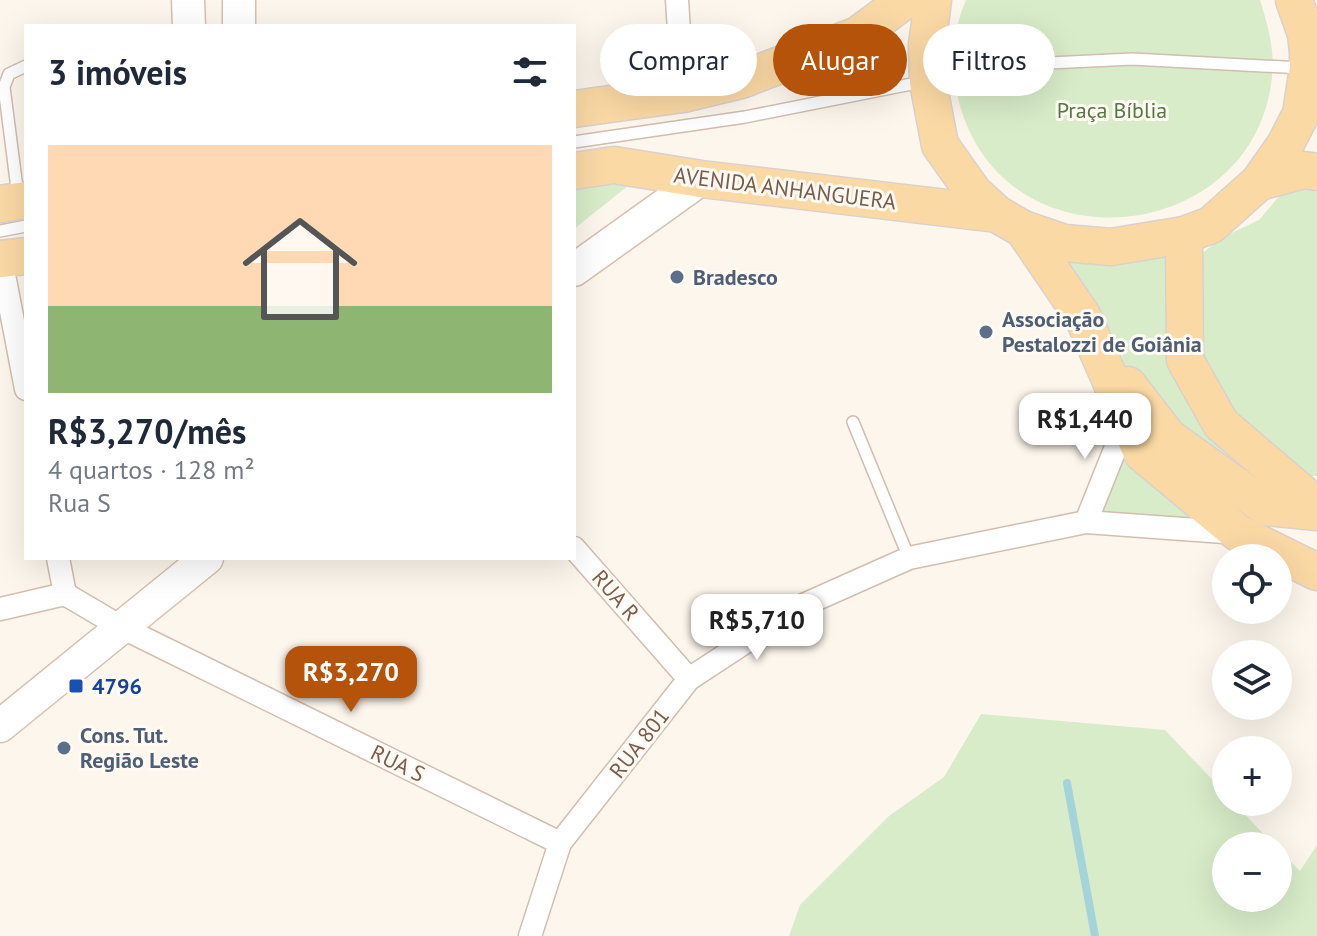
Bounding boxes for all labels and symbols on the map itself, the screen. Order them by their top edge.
park label: Praça Bíblia [1057,96,1167,124]
street label: AVENIDA ANHANGUERA [672,160,898,216]
place label: Bradesco [693,263,778,291]
marker: Bradesco [668,268,686,286]
place label: Associação Pestalozzi de Goiânia [1002,305,1202,358]
marker: Associação Pestalozzi de Goiânia [977,323,995,341]
pin: R$1,440 [1011,393,1159,461]
street label: RUA R [586,564,646,626]
pin: R$5,710 [683,594,831,662]
pin: R$3,270 [277,646,425,714]
place label: 4796 [92,672,142,700]
marker: 4796 [67,677,85,695]
street label: RUA 801 [603,702,675,784]
place label: Cons. Tut. Região Leste [80,721,199,774]
street label: RUA S [366,738,430,788]
marker: Cons. Tut. Região Leste [55,739,73,757]

